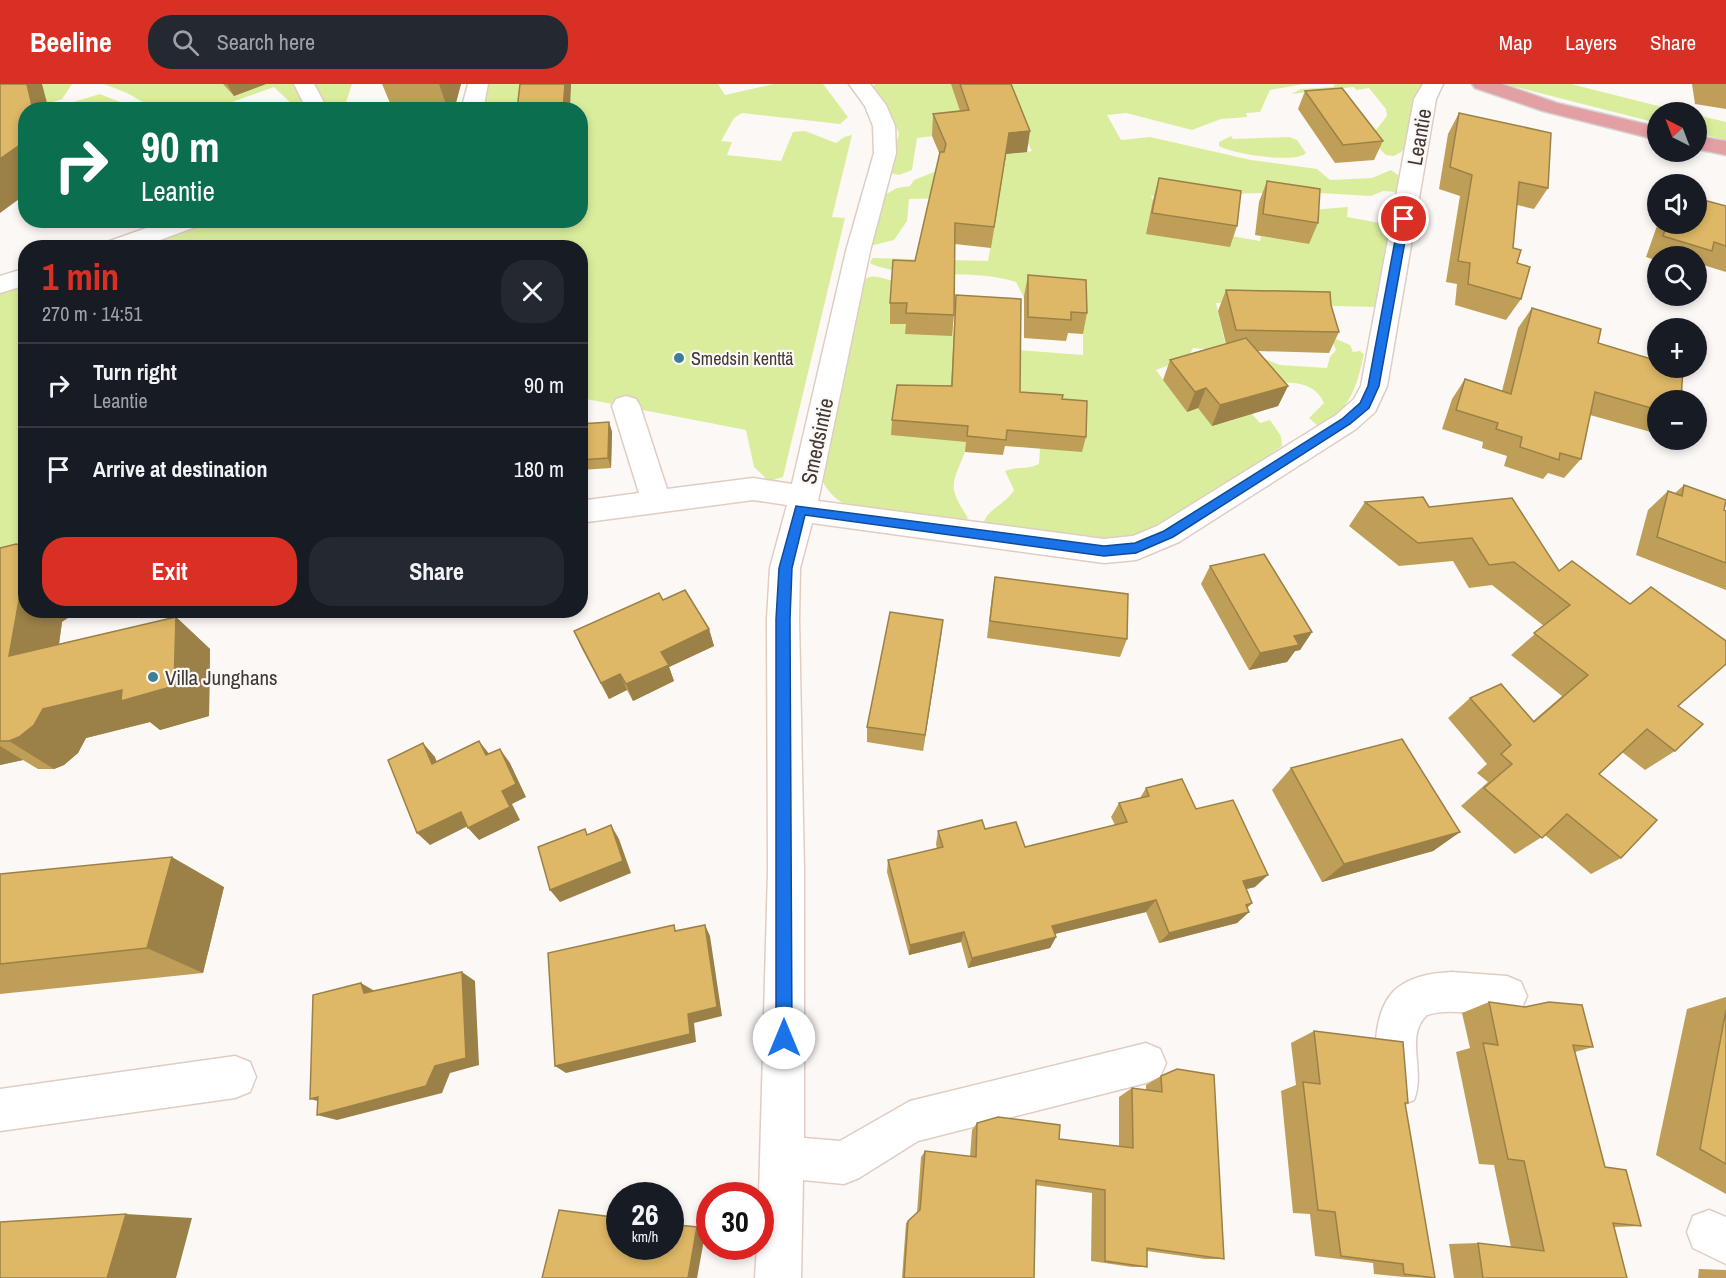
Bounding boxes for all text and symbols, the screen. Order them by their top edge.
search box [148,15,568,69]
text: Beeline [30,23,112,61]
icon: search [169,26,202,59]
text: Search here [217,27,315,57]
text: Map [1499,28,1532,57]
text: Layers [1565,28,1617,57]
text: Share [1650,28,1696,57]
north arrow [1647,102,1707,162]
map controls [1647,102,1707,450]
street label: Leantie [1400,106,1438,168]
text: 90 m [141,119,220,175]
icon: right [42,126,120,204]
text: Leantie [141,173,215,209]
button: sound [1647,174,1707,234]
pin [1378,193,1429,244]
icon: arrive [1387,202,1420,235]
button: search [1647,246,1707,306]
text: 1 min [42,253,119,301]
button: close [501,260,564,323]
text: 270 m · 14:51 [42,300,142,327]
button: + [1647,318,1707,378]
place label: Smedsin kenttä [691,346,794,371]
marker: Smedsin kenttä [672,351,686,365]
text: Turn right [93,357,177,387]
icon: right [42,369,75,402]
text: 90 m [524,370,564,400]
text: Leantie [93,387,148,414]
button: − [1647,390,1707,450]
street label: Smedsintie [794,395,840,487]
icon: arrive [42,453,75,486]
text: Arrive at destination [93,454,267,484]
text: 180 m [514,454,564,484]
button: Exit [42,537,297,606]
button: Share [309,537,564,606]
place label: Villa Junghans [165,663,278,692]
marker: Villa Junghans [146,670,160,684]
position arrow [752,1006,816,1070]
speed limit sign: 30 [696,1182,774,1260]
text: 26 [631,1194,659,1234]
text: km/h [632,1226,658,1247]

